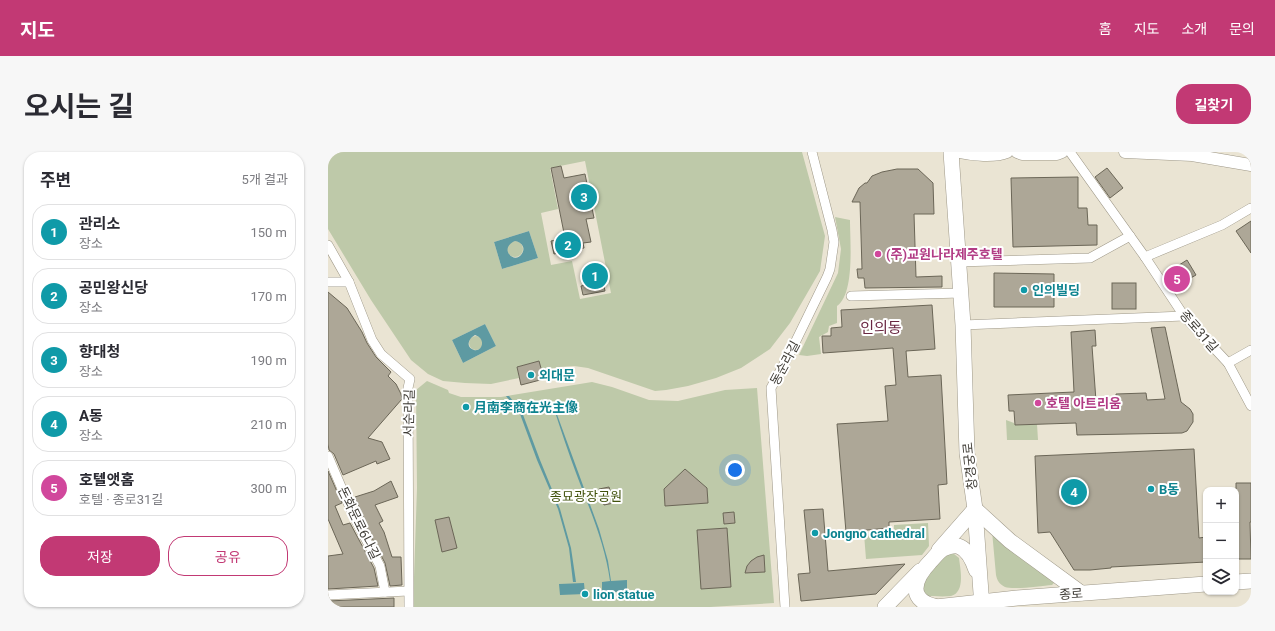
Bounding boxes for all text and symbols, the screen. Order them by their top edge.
text: 지도 [20,19,55,42]
text: 홈 [1099,21,1112,37]
text: 지도 [1134,21,1159,37]
text: 소개 [1181,21,1207,37]
text: 문의 [1229,21,1255,37]
button: 길찾기 [1176,84,1251,124]
text: 오시는 길 [24,90,134,123]
text: 주변 [40,170,71,190]
text: 5개 결과 [242,172,288,187]
pin: 3 [571,182,597,212]
text: 관리소 [79,215,120,233]
text: 1 [50,225,58,240]
text: 150 m [250,225,287,240]
pin: 2 [555,230,581,260]
text: 장소 [79,236,103,251]
place label: (주)교원나라제주호텔 [886,247,1003,262]
marker: (주)교원나라제주호텔 [873,249,883,259]
pin: 1 [582,261,608,291]
pin: 5 [1164,264,1190,294]
text: 공민왕신당 [79,279,148,297]
place label: 인의빌딩 [1032,283,1080,298]
marker: 인의빌딩 [1019,285,1029,295]
text: 2 [50,289,58,304]
text: 170 m [250,289,287,304]
text: 장소 [79,300,103,315]
street label: 종로31길 [1177,307,1221,355]
district label: 인의동 [860,319,902,337]
street label: 동순라길 [767,338,803,388]
text: 향대청 [79,343,120,361]
text: 3 [50,353,58,368]
text: 190 m [250,353,287,368]
text: 장소 [79,364,103,379]
place label: 외대문 [539,368,575,383]
marker: 외대문 [526,370,536,380]
street label: 서순라길 [401,389,417,437]
place label: 호텔 아트리움 [1046,396,1121,411]
marker: 호텔 아트리움 [1033,398,1043,408]
place label: 月南李商在光主像 [474,400,578,415]
marker: 月南李商在光主像 [461,402,471,412]
text: A동 [79,407,103,425]
text: 4 [50,417,58,432]
text: 210 m [250,417,287,432]
text: 장소 [79,428,103,443]
street label: 창경궁로 [960,441,980,491]
your location [725,460,745,480]
text: 호텔앳홈 [79,471,134,489]
pin: 4 [1061,477,1087,507]
text: 5 [50,481,58,496]
text: 300 m [250,481,287,496]
place label: B동 [1159,482,1179,497]
street label: 돈화문로6나길 [335,484,383,562]
marker: B동 [1146,484,1156,494]
map controls [1203,487,1239,595]
button: + [1203,487,1239,523]
park label: 종묘광장공원 [550,489,622,504]
text: 호텔 · 종로31길 [79,492,163,507]
button: − [1203,523,1239,559]
place label: Jongno cathedral [823,526,925,541]
marker: Jongno cathedral [810,528,820,538]
button: 저장 [40,536,160,576]
button: 공유 [168,536,288,576]
button: layers [1203,559,1239,595]
street label: 종로 [1059,586,1083,602]
place label: lion statue [593,587,654,602]
marker: lion statue [580,589,590,599]

